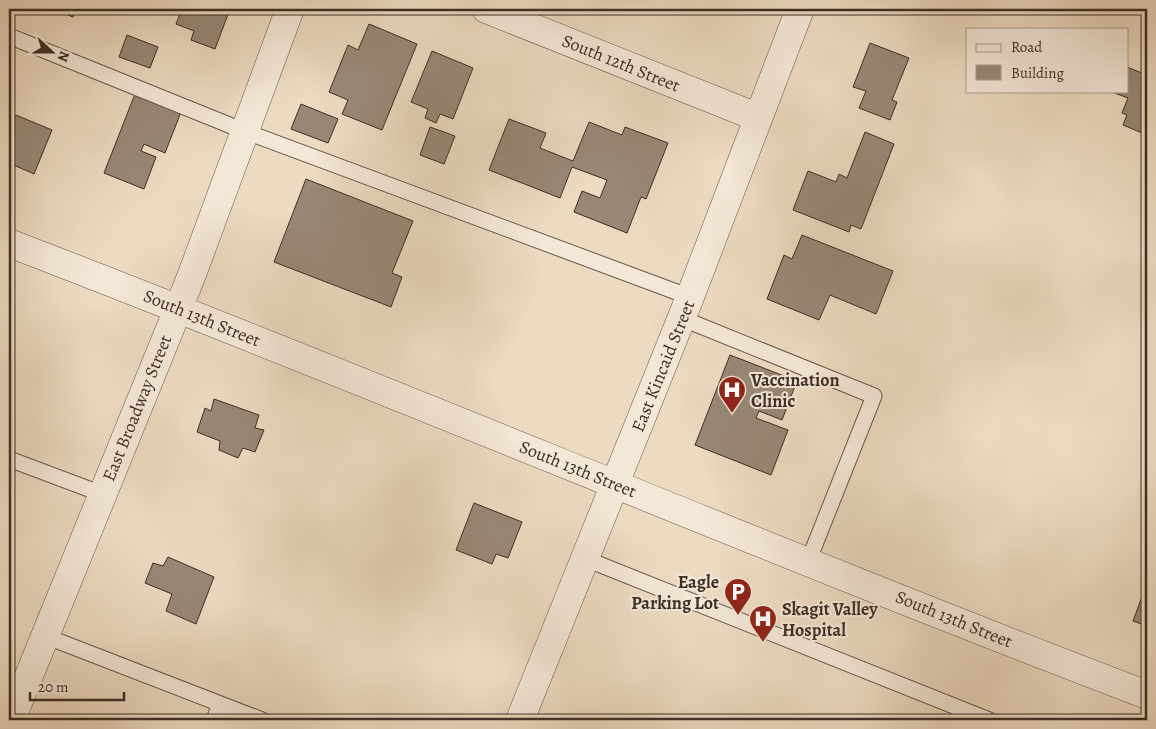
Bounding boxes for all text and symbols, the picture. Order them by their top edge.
north arrow [28,28,78,78]
street label: South 12th Street [559,28,684,98]
legend [966,28,1128,92]
text: Road [1011,37,1043,57]
text: N [53,48,74,65]
text: Building [1011,63,1064,83]
street label: South 13th Street [140,284,264,352]
street label: East Kincaid Street [626,297,700,435]
street label: East Broadway Street [97,331,177,485]
place label: Vaccination Clinic [750,368,840,413]
hospital icon: Vaccination Clinic [717,375,747,414]
street label: South 13th Street [516,435,640,503]
place label: Eagle Parking Lot [631,570,719,615]
parking icon: Eagle Parking Lot [723,577,753,616]
street label: South 13th Street [892,585,1016,653]
place label: Skagit Valley Hospital [782,597,878,642]
hospital icon: Skagit Valley Hospital [748,604,778,643]
scale bar [30,669,124,701]
text: 20 m [38,677,69,697]

